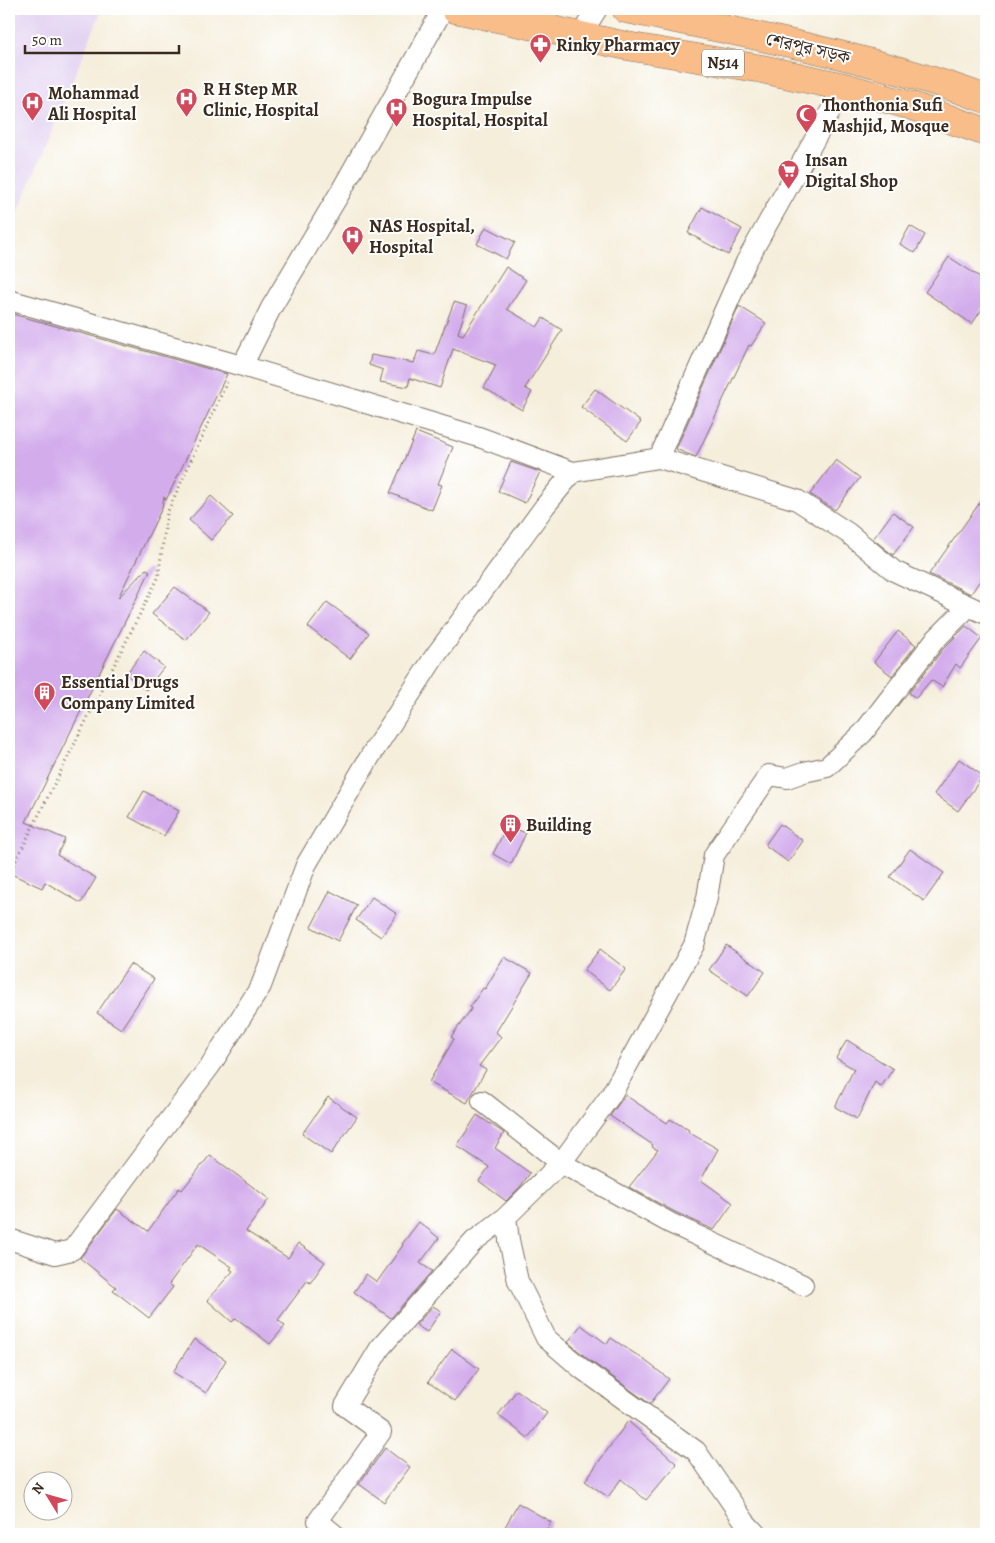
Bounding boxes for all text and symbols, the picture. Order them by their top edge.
scale bar [25,22,179,54]
street label: শেরপুর সড়ক [763,27,854,70]
text: 50 m [32,30,62,50]
pharmacy icon: Rinky Pharmacy [528,33,552,64]
place label: Rinky Pharmacy [556,33,680,57]
road number: N514 [702,49,744,76]
place label: R H Step MR Clinic, Hospital [203,77,319,122]
place label: Mohammad Ali Hospital [47,81,139,126]
hospital icon: R H Step MR Clinic, Hospital [175,87,199,118]
place label: Bogura Impulse Hospital, Hospital [412,87,548,132]
hospital icon: Mohammad Ali Hospital [20,91,44,122]
place label: Thonthonia Sufi Mashjid, Mosque [822,93,949,138]
hospital icon: Bogura Impulse Hospital, Hospital [384,97,408,128]
mosque icon: Thonthonia Sufi Mashjid, Mosque [794,103,818,134]
place label: Insan Digital Shop [805,148,898,193]
supermarket icon: Insan Digital Shop [777,158,801,189]
place label: NAS Hospital, Hospital [369,214,475,259]
hospital icon: NAS Hospital, Hospital [341,224,365,255]
place label: Essential Drugs Company Limited [61,670,195,715]
building icon: Essential Drugs Company Limited [33,680,57,711]
building icon: Building [498,813,522,844]
place label: Building [526,813,592,837]
north arrow [22,1470,72,1520]
text: N [27,1479,49,1498]

